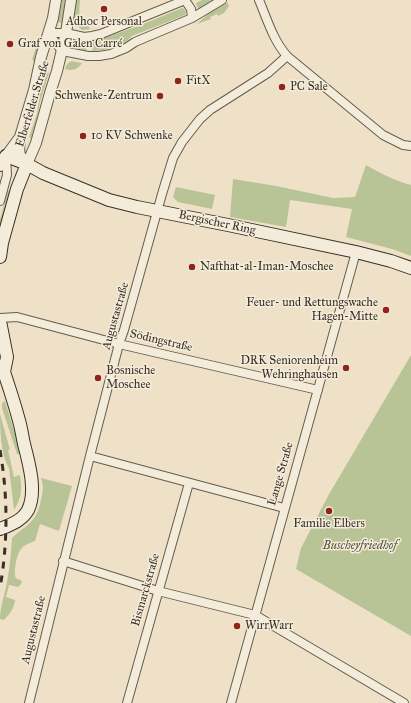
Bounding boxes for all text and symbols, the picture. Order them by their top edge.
marker: Adhoc Personal [99,4,109,14]
place label: Adhoc Personal [66,15,142,29]
place label: Graf von Galen Carré [18,37,122,51]
marker: Graf von Galen Carré [5,39,15,49]
street label: Elberfelder Straße [13,59,53,149]
place label: FitX [186,74,211,88]
marker: FitX [173,76,183,86]
place label: PC Sale [290,80,328,94]
marker: PC Sale [277,82,287,92]
place label: Schwenke-Zentrum [55,89,152,103]
marker: Schwenke-Zentrum [155,91,165,101]
place label: 10 KV Schwenke [91,129,173,143]
marker: 10 KV Schwenke [78,131,88,141]
street label: Bergischer Ring [177,208,257,238]
place label: Nafthat-al-Iman-Moschee [200,260,334,274]
marker: Nafthat-al-Iman-Moschee [187,262,197,272]
street label: Augustastraße [99,281,133,351]
place label: Feuer- und Rettungswache Hagen-Mitte [246,296,378,324]
marker: Feuer- und Rettungswache Hagen-Mitte [381,305,391,315]
street label: Södingstraße [128,327,194,355]
place label: DRK Seniorenheim Wehringhausen [240,354,338,382]
marker: DRK Seniorenheim Wehringhausen [341,363,351,373]
place label: Bosnische Moschee [106,364,155,392]
marker: Bosnische Moschee [93,373,103,383]
street label: Lange Straße [265,441,297,507]
marker: Familie Elbers [324,506,334,516]
place label: Familie Elbers [293,517,365,531]
park label: Buscheyfriedhof [323,539,397,553]
street label: Bismarckstraße [129,552,163,628]
street label: Augustastraße [19,595,49,665]
place label: WirrWarr [245,619,293,633]
marker: WirrWarr [232,621,242,631]

